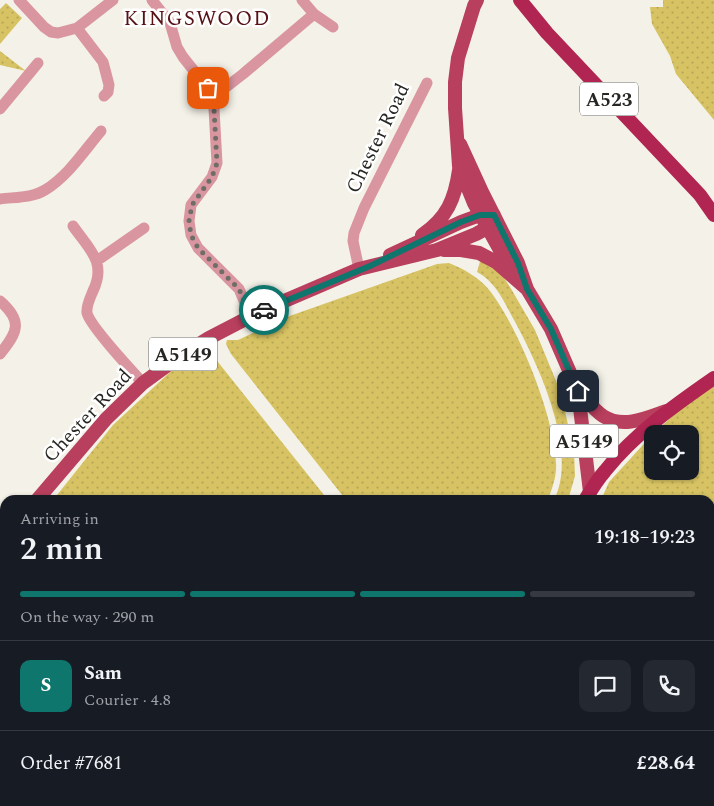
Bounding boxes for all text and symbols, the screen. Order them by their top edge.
district label: KINGSWOOD [124,3,270,35]
pin [187,67,229,109]
icon: bag [194,74,222,102]
street label: Chester Road [338,78,417,199]
road number: A523 [580,82,638,116]
courier [239,285,289,335]
icon: car [250,296,278,324]
road number: A5149 [149,338,217,370]
street label: Chester Road [36,362,139,469]
pin [557,370,599,412]
icon: home [564,377,592,405]
road number: A5149 [550,424,618,458]
map controls [644,425,699,480]
button: locate [644,425,699,480]
text: Arriving in [20,507,99,531]
text: 19:18–19:23 [594,523,695,552]
text: 2 min [20,525,103,574]
text: On the way · 290 m [20,605,154,629]
text: Sam [84,659,122,688]
button: chat [579,660,631,712]
button: phone [643,660,695,712]
text: S [41,671,51,700]
text: Courier · 4.8 [84,688,171,712]
text: Order #7681 [20,749,123,778]
text: £28.64 [637,749,695,778]

